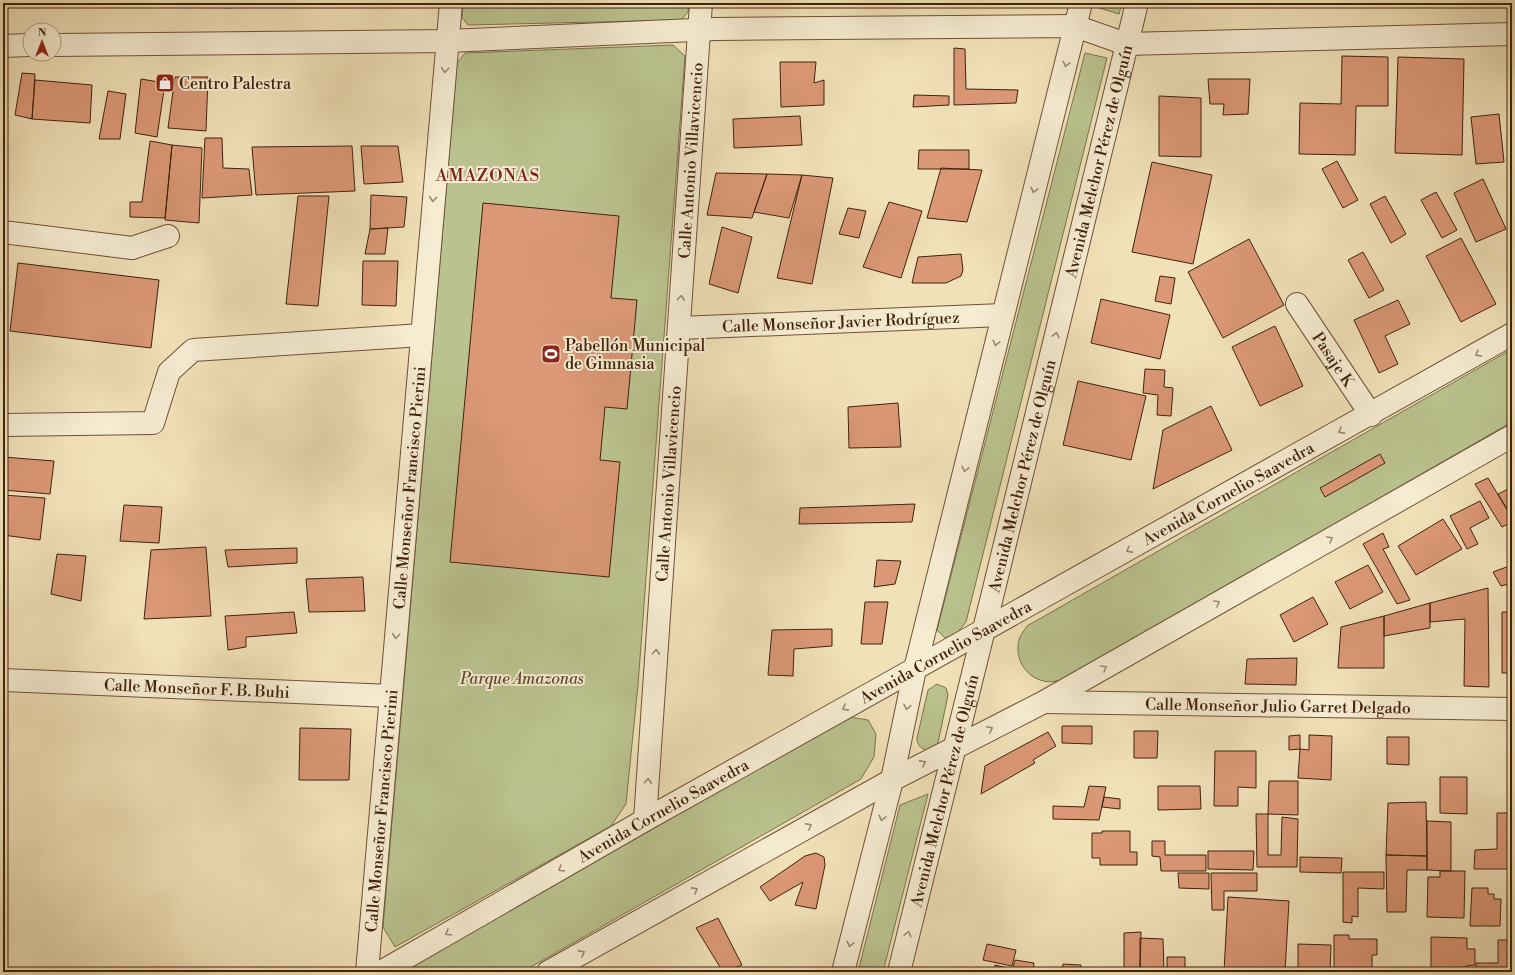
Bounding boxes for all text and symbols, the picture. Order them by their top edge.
north arrow [22,22,62,62]
text: N [38,26,47,40]
street label: Avenida Melchor Pérez de Olguín [1061,43,1138,281]
one-way arrow [1062,60,1070,67]
street label: Calle Antonio Villavicencio [674,62,708,259]
one-way arrow [440,67,449,73]
shop icon: Centro Palestra [154,72,176,94]
place label: Centro Palestra [179,74,292,94]
district label: AMAZONAS [435,165,540,187]
one-way arrow [1031,187,1039,193]
one-way arrow [429,196,438,202]
one-way arrow [676,295,685,301]
street label: Calle Monseñor Javier Rodríguez [722,308,960,337]
street label: Pasaje K [1307,328,1359,392]
one-way arrow [1051,332,1059,338]
place label: Pabellón Municipal de Gimnasia [565,336,705,374]
one-way arrow [993,340,1001,346]
sports icon: Pabellón Municipal de Gimnasia [540,343,562,365]
one-way arrow [1475,349,1482,356]
street label: Avenida Melchor Pérez de Olguín [984,357,1061,596]
street label: Calle Monseñor Francisco Pierini [389,366,430,610]
street label: Calle Antonio Villavicencio [652,385,686,583]
one-way arrow [1337,427,1345,434]
street label: Avenida Cornelio Saavedra [1138,438,1319,551]
one-way arrow [962,466,970,473]
one-way arrow [1326,537,1334,544]
one-way arrow [1126,545,1133,552]
street label: Avenida Cornelio Saavedra [856,596,1036,709]
one-way arrow [1213,601,1221,608]
one-way arrow [392,633,401,639]
one-way arrow [652,649,661,655]
one-way arrow [1100,665,1107,672]
park label: Parque Amazonas [459,669,584,689]
street label: Avenida Melchor Pérez de Olguín [906,672,984,910]
street label: Calle Monseñor F. B. Buhi [103,675,290,703]
street label: Calle Monseñor Francisco Pierini [361,688,402,933]
street label: Calle Monseñor Julio Garret Delgado [1145,695,1411,718]
one-way arrow [841,704,849,711]
one-way arrow [904,704,912,710]
one-way arrow [986,726,993,734]
street label: Avenida Cornelio Saavedra [573,754,753,868]
one-way arrow [919,761,927,768]
one-way arrow [643,778,652,784]
one-way arrow [878,814,887,821]
one-way arrow [805,824,812,831]
one-way arrow [558,864,565,871]
one-way arrow [691,887,698,894]
one-way arrow [445,929,452,936]
one-way arrow [903,931,912,938]
one-way arrow [847,941,855,947]
one-way arrow [578,950,585,958]

